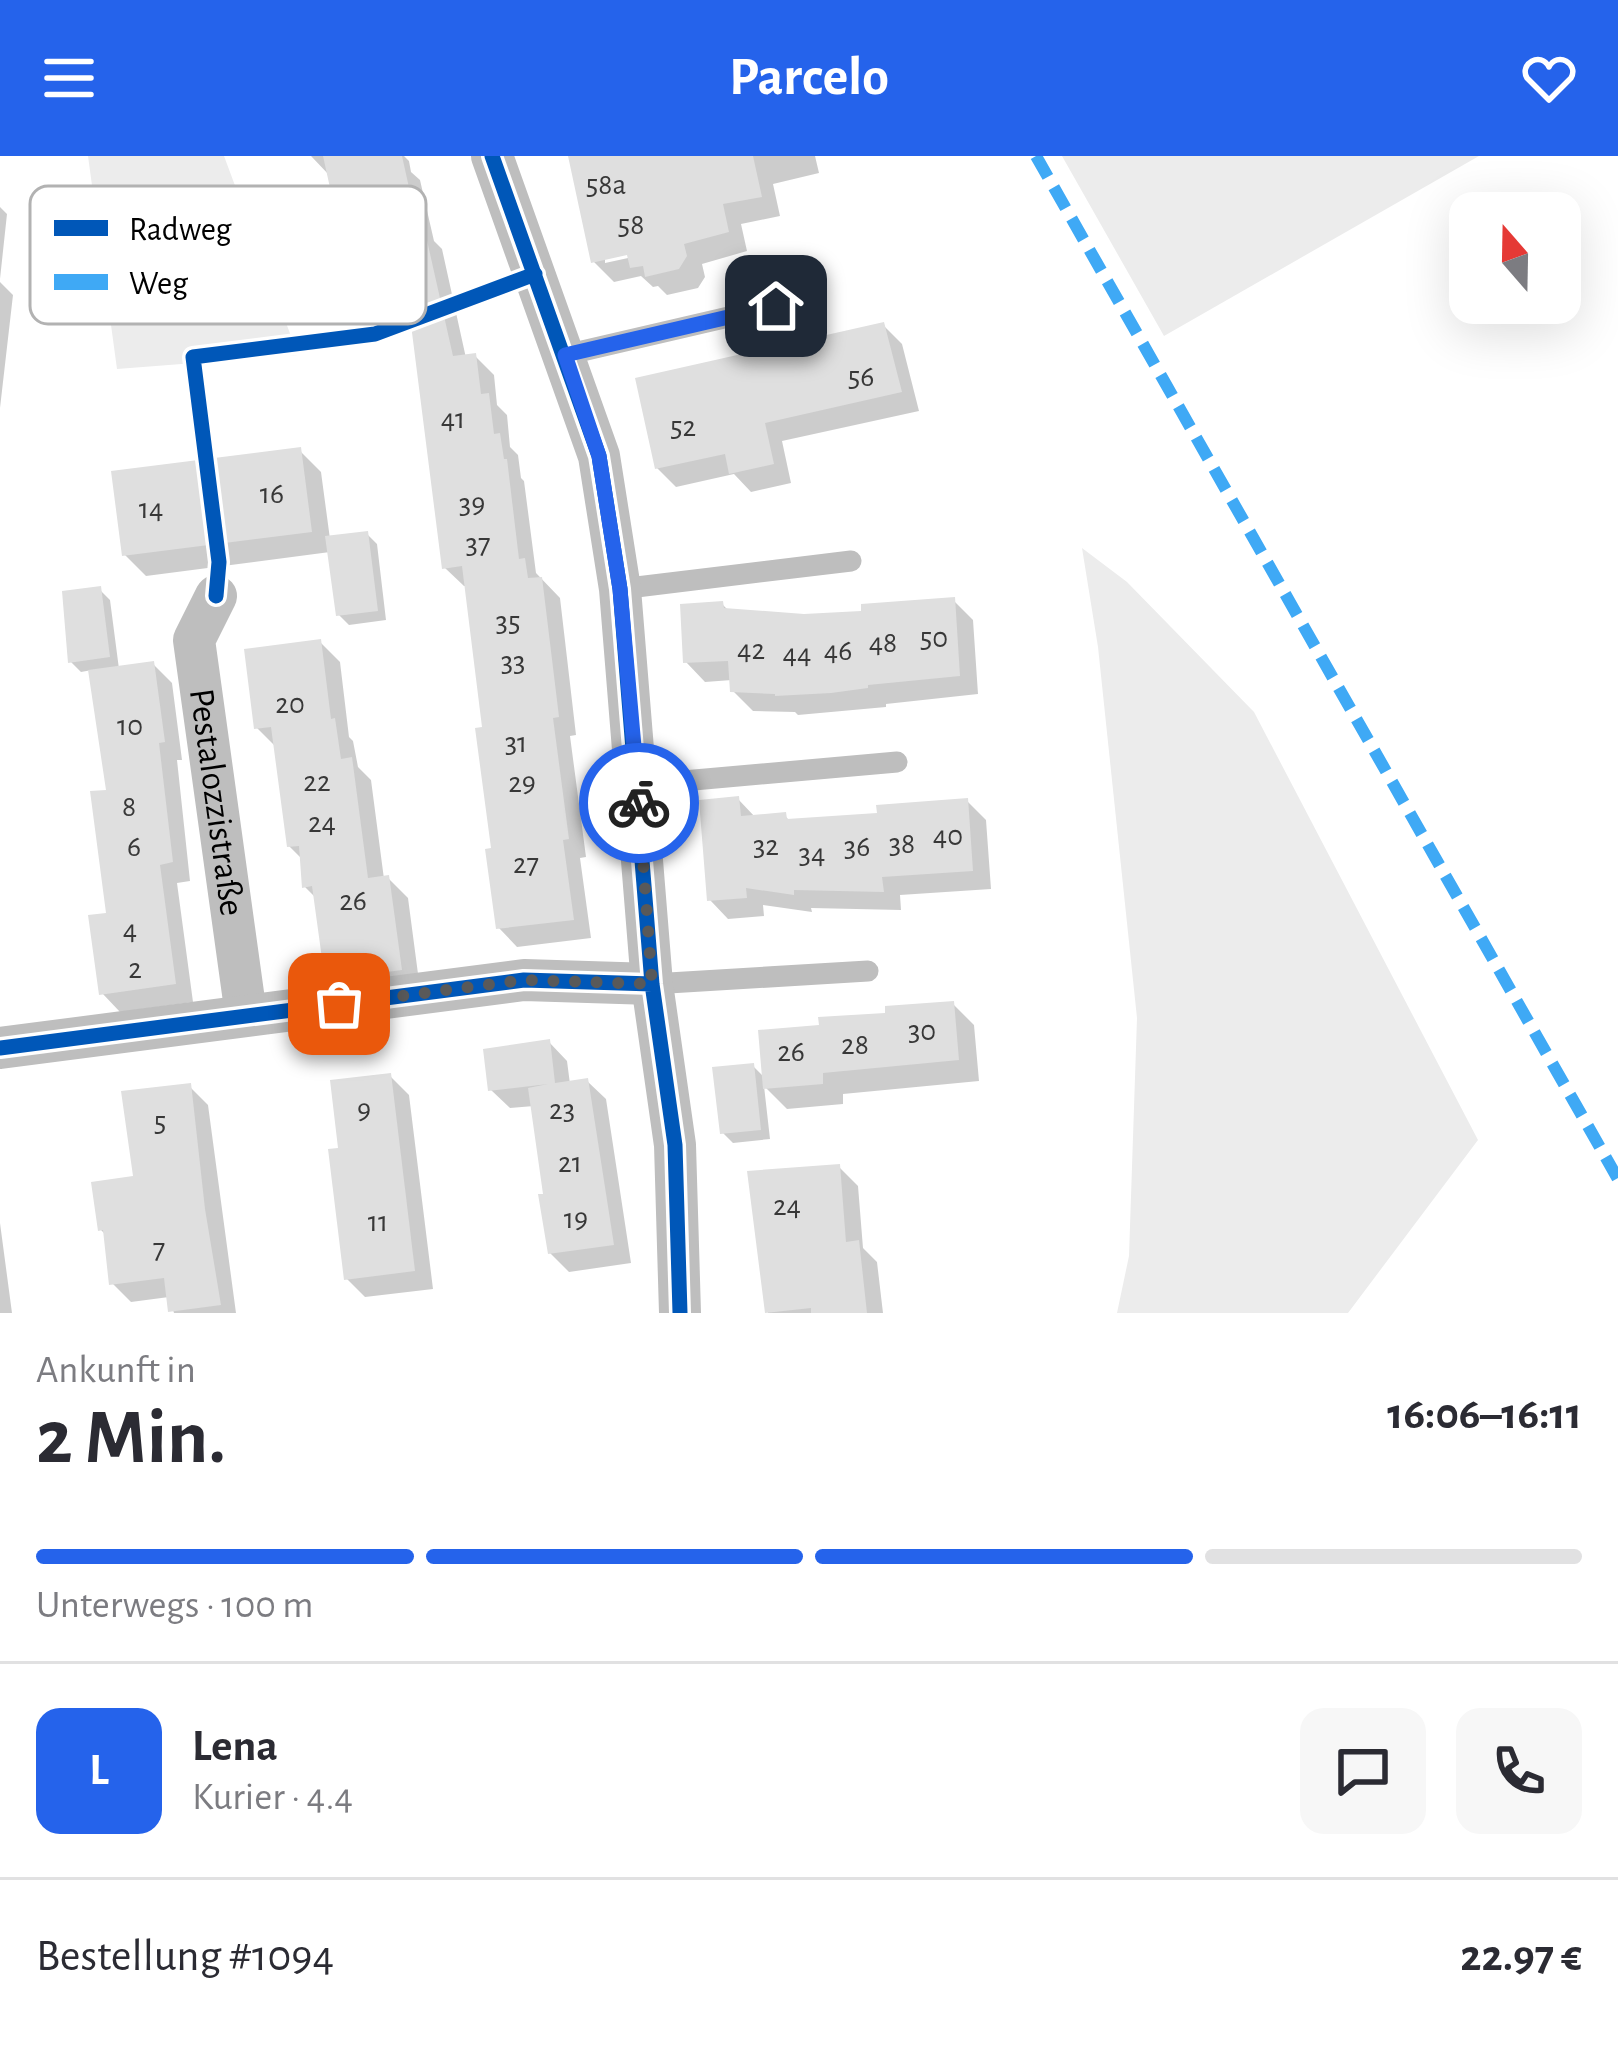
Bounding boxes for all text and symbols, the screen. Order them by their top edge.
icon: menu [36,45,102,111]
icon: heart [1516,45,1582,111]
text: Parcelo [729,51,889,105]
house number: 58a [586,170,626,200]
legend [30,186,426,324]
north arrow [1449,192,1581,324]
map controls [1449,192,1581,324]
house number: 58 [618,210,644,240]
text: Radweg [129,214,232,247]
pin [725,255,827,357]
text: Weg [129,268,188,301]
icon: home [743,273,809,339]
house number: 56 [848,362,874,392]
house number: 41 [441,404,465,434]
house number: 52 [670,412,696,442]
house number: 16 [260,479,284,509]
house number: 39 [459,489,485,519]
house number: 14 [139,494,163,524]
house number: 37 [466,529,490,559]
house number: 35 [496,607,520,637]
house number: 50 [920,623,948,653]
house number: 48 [869,628,897,658]
house number: 42 [737,635,765,665]
house number: 46 [824,636,852,666]
house number: 44 [783,639,811,669]
house number: 33 [501,647,525,677]
street label: Pestalozzistraße [183,686,250,918]
house number: 20 [275,689,305,719]
house number: 10 [117,711,143,741]
house number: 31 [505,728,527,758]
courier [579,743,699,863]
house number: 22 [303,767,331,797]
house number: 29 [508,768,536,798]
icon: bike [606,770,672,836]
house number: 8 [122,792,136,822]
house number: 24 [308,808,336,838]
house number: 40 [933,821,963,851]
house number: 38 [889,829,915,859]
house number: 32 [753,831,779,861]
house number: 6 [127,832,141,862]
house number: 36 [844,832,870,862]
house number: 34 [799,839,825,869]
house number: 27 [513,849,539,879]
house number: 26 [339,886,367,916]
house number: 4 [123,915,137,945]
pin [288,953,390,1055]
house number: 2 [128,954,142,984]
icon: bag [306,971,372,1037]
house number: 30 [908,1016,936,1046]
house number: 28 [841,1030,869,1060]
house number: 26 [777,1037,805,1067]
house number: 9 [357,1095,371,1125]
house number: 23 [549,1095,575,1125]
house number: 5 [154,1107,166,1137]
house number: 21 [558,1148,582,1178]
house number: 24 [773,1191,801,1221]
house number: 19 [564,1204,588,1234]
house number: 11 [368,1207,388,1237]
house number: 7 [153,1234,165,1264]
text: Ankunft in [36,1351,196,1390]
text: 16:06–16:11 [1387,1392,1582,1437]
text: 2 Min. [36,1400,226,1478]
text: Unterwegs · 100 m [36,1586,314,1625]
button: chat [1300,1708,1426,1834]
button: phone [1456,1708,1582,1834]
text: Lena [192,1724,278,1769]
text: L [89,1748,109,1793]
text: Kurier · 4.4 [192,1778,353,1817]
text: Bestellung #1094 [36,1934,334,1979]
text: 22.97 € [1460,1934,1582,1979]

